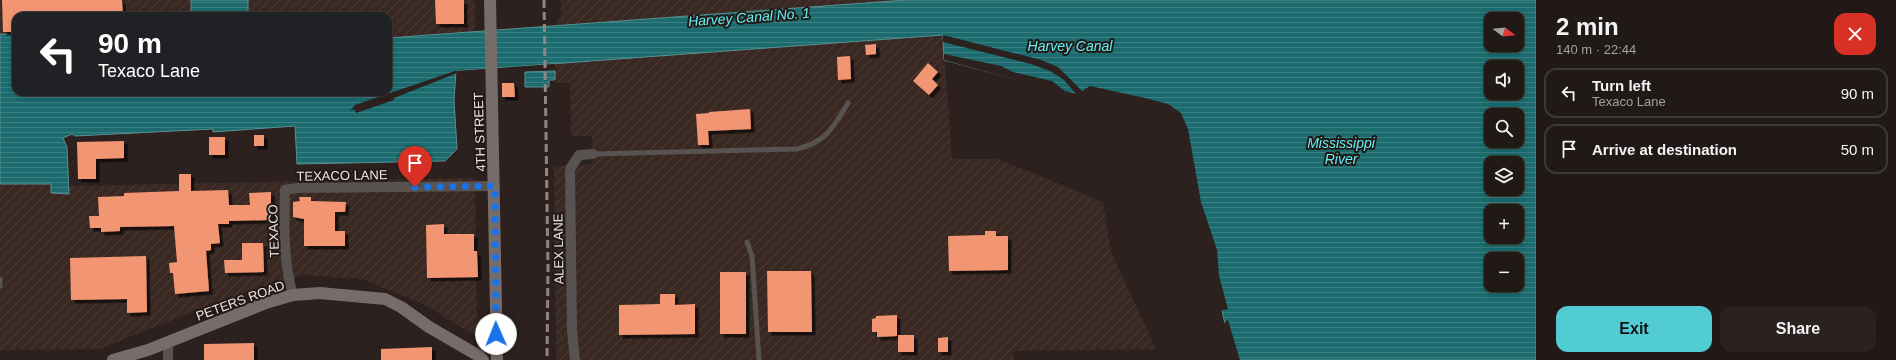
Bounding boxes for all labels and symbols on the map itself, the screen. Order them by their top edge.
water label: Harvey Canal No. 1 [688,5,810,29]
north arrow [1484,12,1524,52]
water label: Harvey Canal [1028,38,1113,54]
street label: 4TH STREET [471,92,488,172]
water label: Mississippi River [1307,135,1376,167]
pin [398,146,432,187]
street label: TEXACO LANE [296,167,388,184]
street label: TEXACO [265,204,282,258]
street label: ALEX LANE [550,213,567,285]
street label: PETERS ROAD [194,277,287,323]
position arrow [475,313,517,355]

